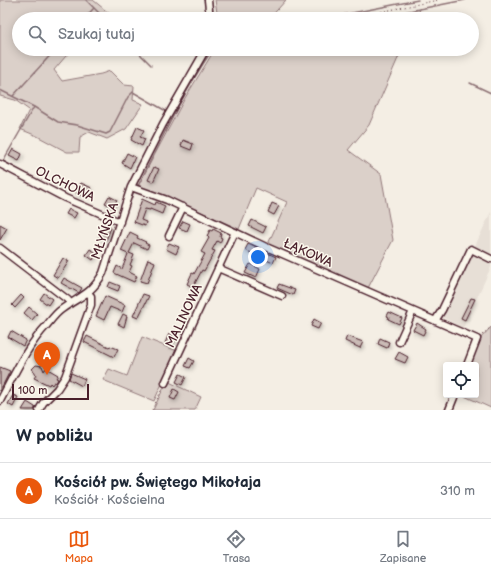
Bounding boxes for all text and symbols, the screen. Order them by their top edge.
search box [12,12,479,56]
icon: search [26,23,48,45]
text: Szukaj tutaj [58,25,135,44]
street label: OLCHOWA [33,163,97,205]
street label: MŁYŃSKA [87,200,122,262]
street label: ŁĄKOWA [281,235,335,271]
your location [248,247,268,267]
street label: MALINOWA [162,281,206,351]
pin: A [34,342,60,375]
map controls [443,362,479,398]
button: locate [443,362,479,398]
scale bar [12,382,89,401]
text: 100 m [18,384,47,397]
text: W pobliżu [16,426,93,446]
text: Kościół pw. Świętego Mikołaja [54,473,261,492]
text: A [25,483,33,499]
text: 310 m [440,483,475,499]
text: Kościół · Kościelna [54,492,165,508]
tab: Mapa [65,528,93,565]
tab: Trasa [223,528,250,565]
tab: Zapisane [380,528,426,565]

